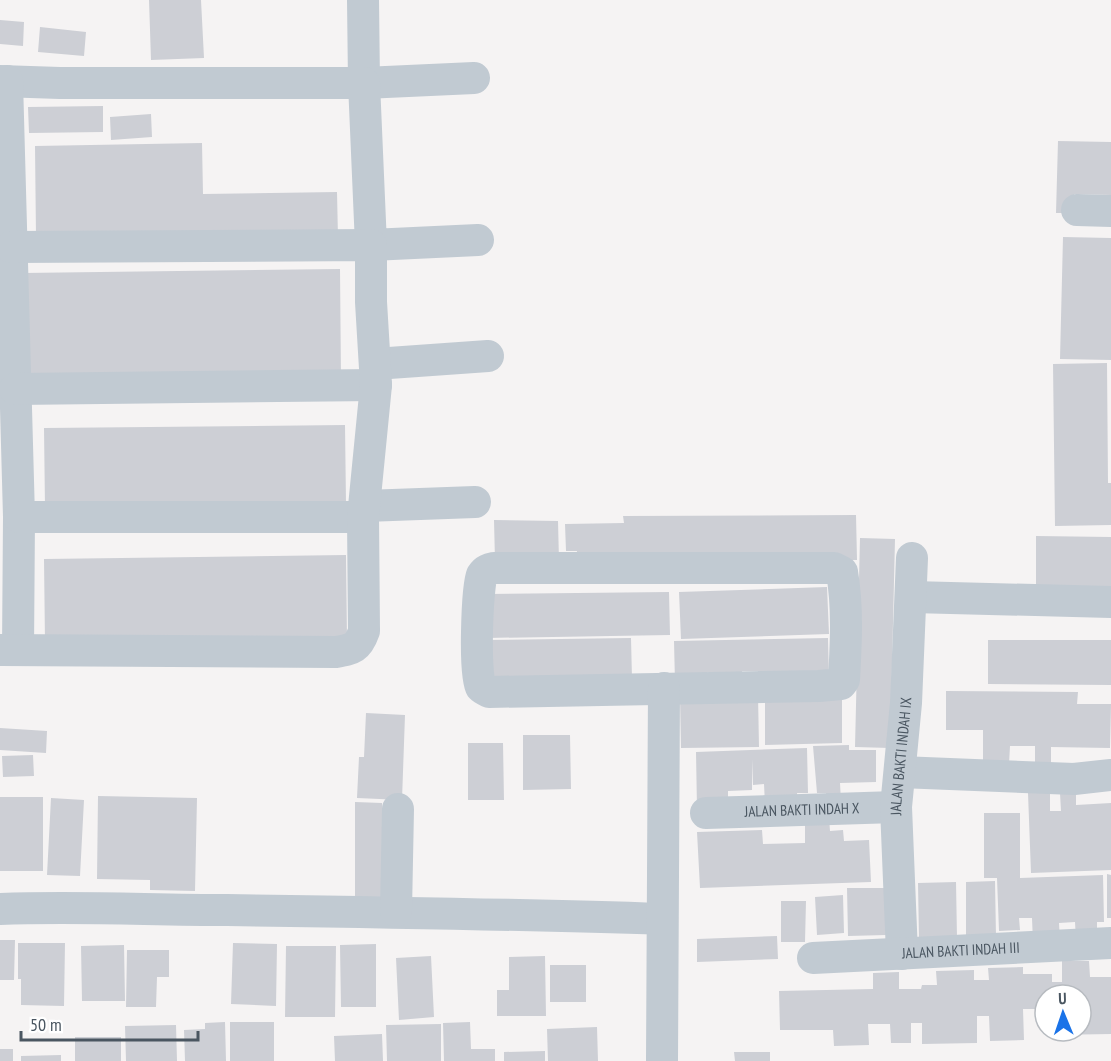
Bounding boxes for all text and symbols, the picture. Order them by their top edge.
street label: JALAN BAKTI INDAH IX [886,696,915,817]
street label: JALAN BAKTI INDAH X [743,798,860,821]
street label: JALAN BAKTI INDAH III [900,938,1020,963]
north arrow [1033,983,1093,1043]
text: U [1058,988,1067,1008]
scale bar [21,1004,198,1042]
text: 50 m [30,1013,62,1036]

